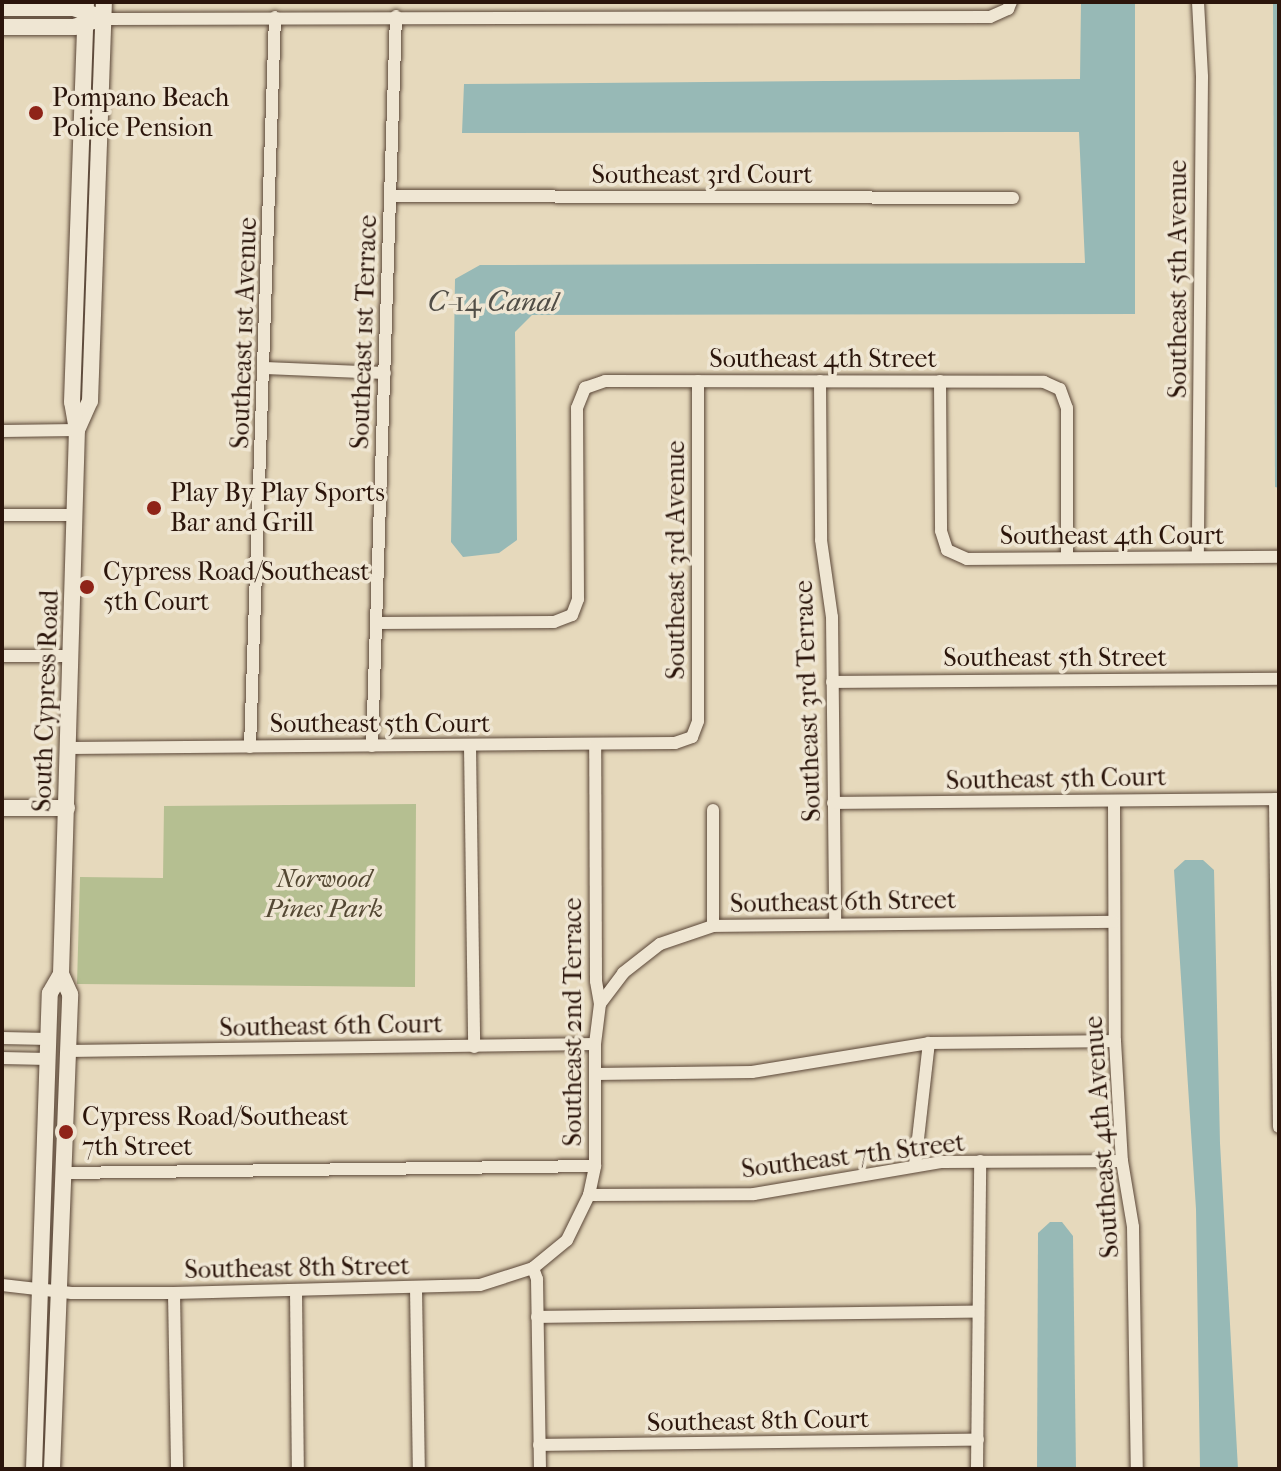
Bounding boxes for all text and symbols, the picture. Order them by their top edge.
place label: Pompano Beach Police Pension [52,82,229,144]
marker: Pompano Beach Police Pension [27,104,45,122]
street label: Southeast 3rd Court [592,159,812,191]
street label: Southeast 5th Avenue [1162,160,1194,398]
street label: Southeast 1st Terrace [344,214,384,450]
street label: Southeast 1st Avenue [224,217,264,449]
water label: C-14 Canal [428,285,558,319]
street label: Southeast 4th Street [709,343,937,375]
street label: Southeast 3rd Avenue [660,440,692,680]
place label: Play By Play Sports Bar and Grill [170,477,385,538]
marker: Play By Play Sports Bar and Grill [145,499,163,517]
street label: Southeast 4th Court [1000,520,1224,552]
place label: Cypress Road/Southeast 5th Court [103,556,370,618]
marker: Cypress Road/Southeast 5th Court [78,578,96,596]
street label: Southeast 3rd Terrace [788,580,828,822]
street label: South Cypress Road [27,589,65,813]
street label: Southeast 5th Street [943,642,1167,674]
street label: Southeast 5th Court [270,708,490,740]
street label: Southeast 5th Court [946,761,1166,797]
park label: Norwood Pines Park [265,863,383,924]
street label: Southeast 6th Street [730,884,956,920]
street label: Southeast 2nd Terrace [557,898,589,1146]
street label: Southeast 6th Court [219,1008,443,1044]
street label: Southeast 4th Avenue [1078,1015,1126,1259]
place label: Cypress Road/Southeast 7th Street [82,1101,349,1162]
marker: Cypress Road/Southeast 7th Street [57,1123,75,1141]
street label: Southeast 7th Street [740,1127,966,1185]
street label: Southeast 8th Street [184,1250,410,1286]
street label: Southeast 8th Court [647,1403,869,1439]

